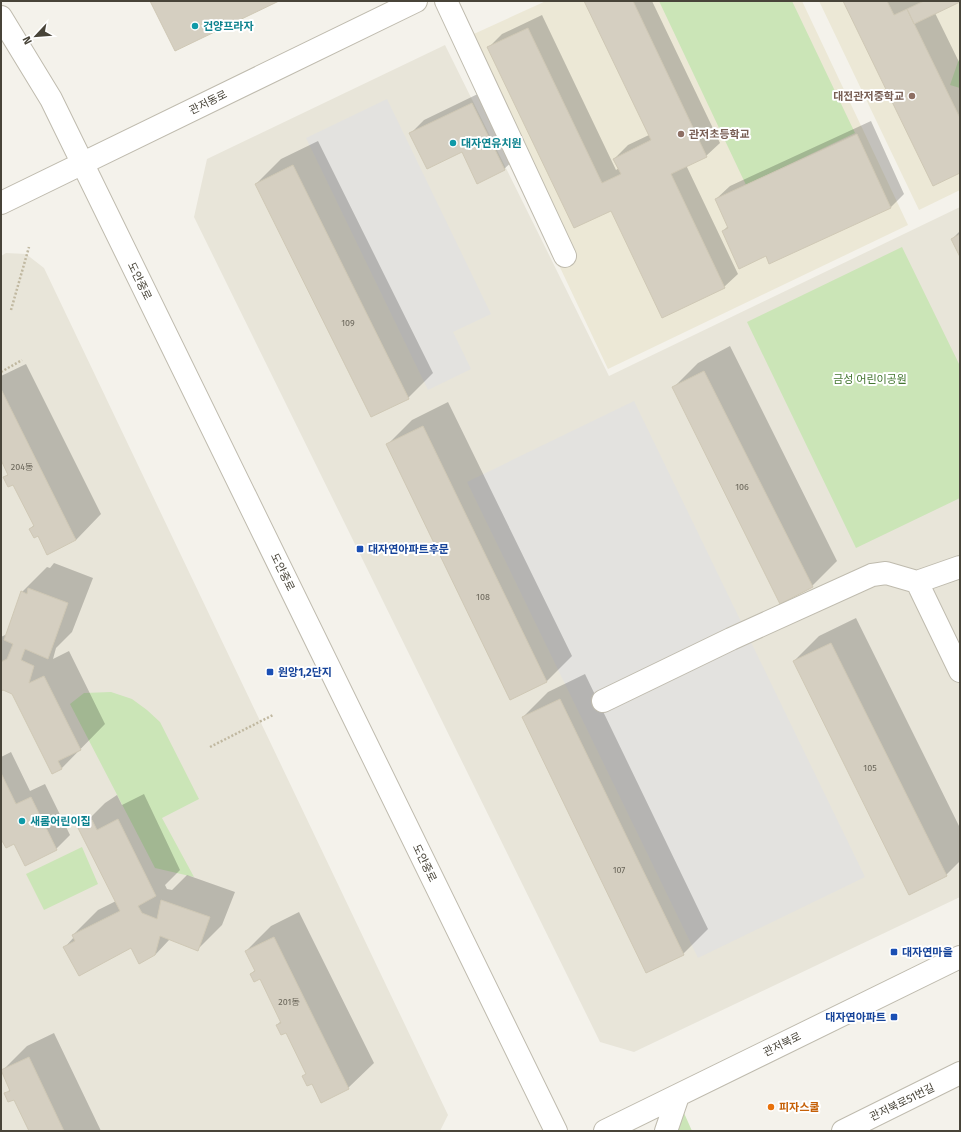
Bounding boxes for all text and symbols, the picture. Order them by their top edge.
north arrow [16,16,56,56]
place label: 건양프라자 [203,20,254,33]
marker: 건양프라자 [190,21,200,31]
text: N [20,34,35,46]
street label: 관저동로 [187,88,229,117]
place label: 대전관저중학교 [833,90,904,103]
marker: 대전관저중학교 [907,91,917,101]
place label: 관저초등학교 [689,128,750,141]
marker: 관저초등학교 [676,129,686,139]
place label: 대자연유치원 [461,137,522,150]
marker: 대자연유치원 [448,138,458,148]
street label: 도안중로 [125,260,154,302]
house number: 109 [341,318,355,328]
park label: 금성 어린이공원 [833,373,907,386]
house number: 204동 [11,462,33,472]
house number: 106 [735,482,749,492]
place label: 대자연아파트후문 [368,543,449,556]
marker: 대자연아파트후문 [355,544,365,554]
street label: 도안중로 [268,551,297,593]
house number: 108 [476,592,490,602]
place label: 원앙1,2단지 [278,666,332,679]
marker: 원앙1,2단지 [265,667,275,677]
house number: 105 [863,763,877,773]
place label: 새롬어린이집 [30,815,91,828]
marker: 새롬어린이집 [17,816,27,826]
street label: 도안중로 [410,842,439,884]
house number: 107 [613,865,625,875]
place label: 대자연마을 [902,946,953,959]
marker: 대자연마을 [889,947,899,957]
house number: 201동 [278,997,300,1007]
place label: 대자연아파트 [825,1011,886,1024]
marker: 대자연아파트 [889,1012,899,1022]
street label: 관저북로 [761,1030,803,1059]
street label: 관저북로51번길 [868,1081,937,1124]
place label: 피자스쿨 [779,1101,819,1114]
marker: 피자스쿨 [766,1102,776,1112]

